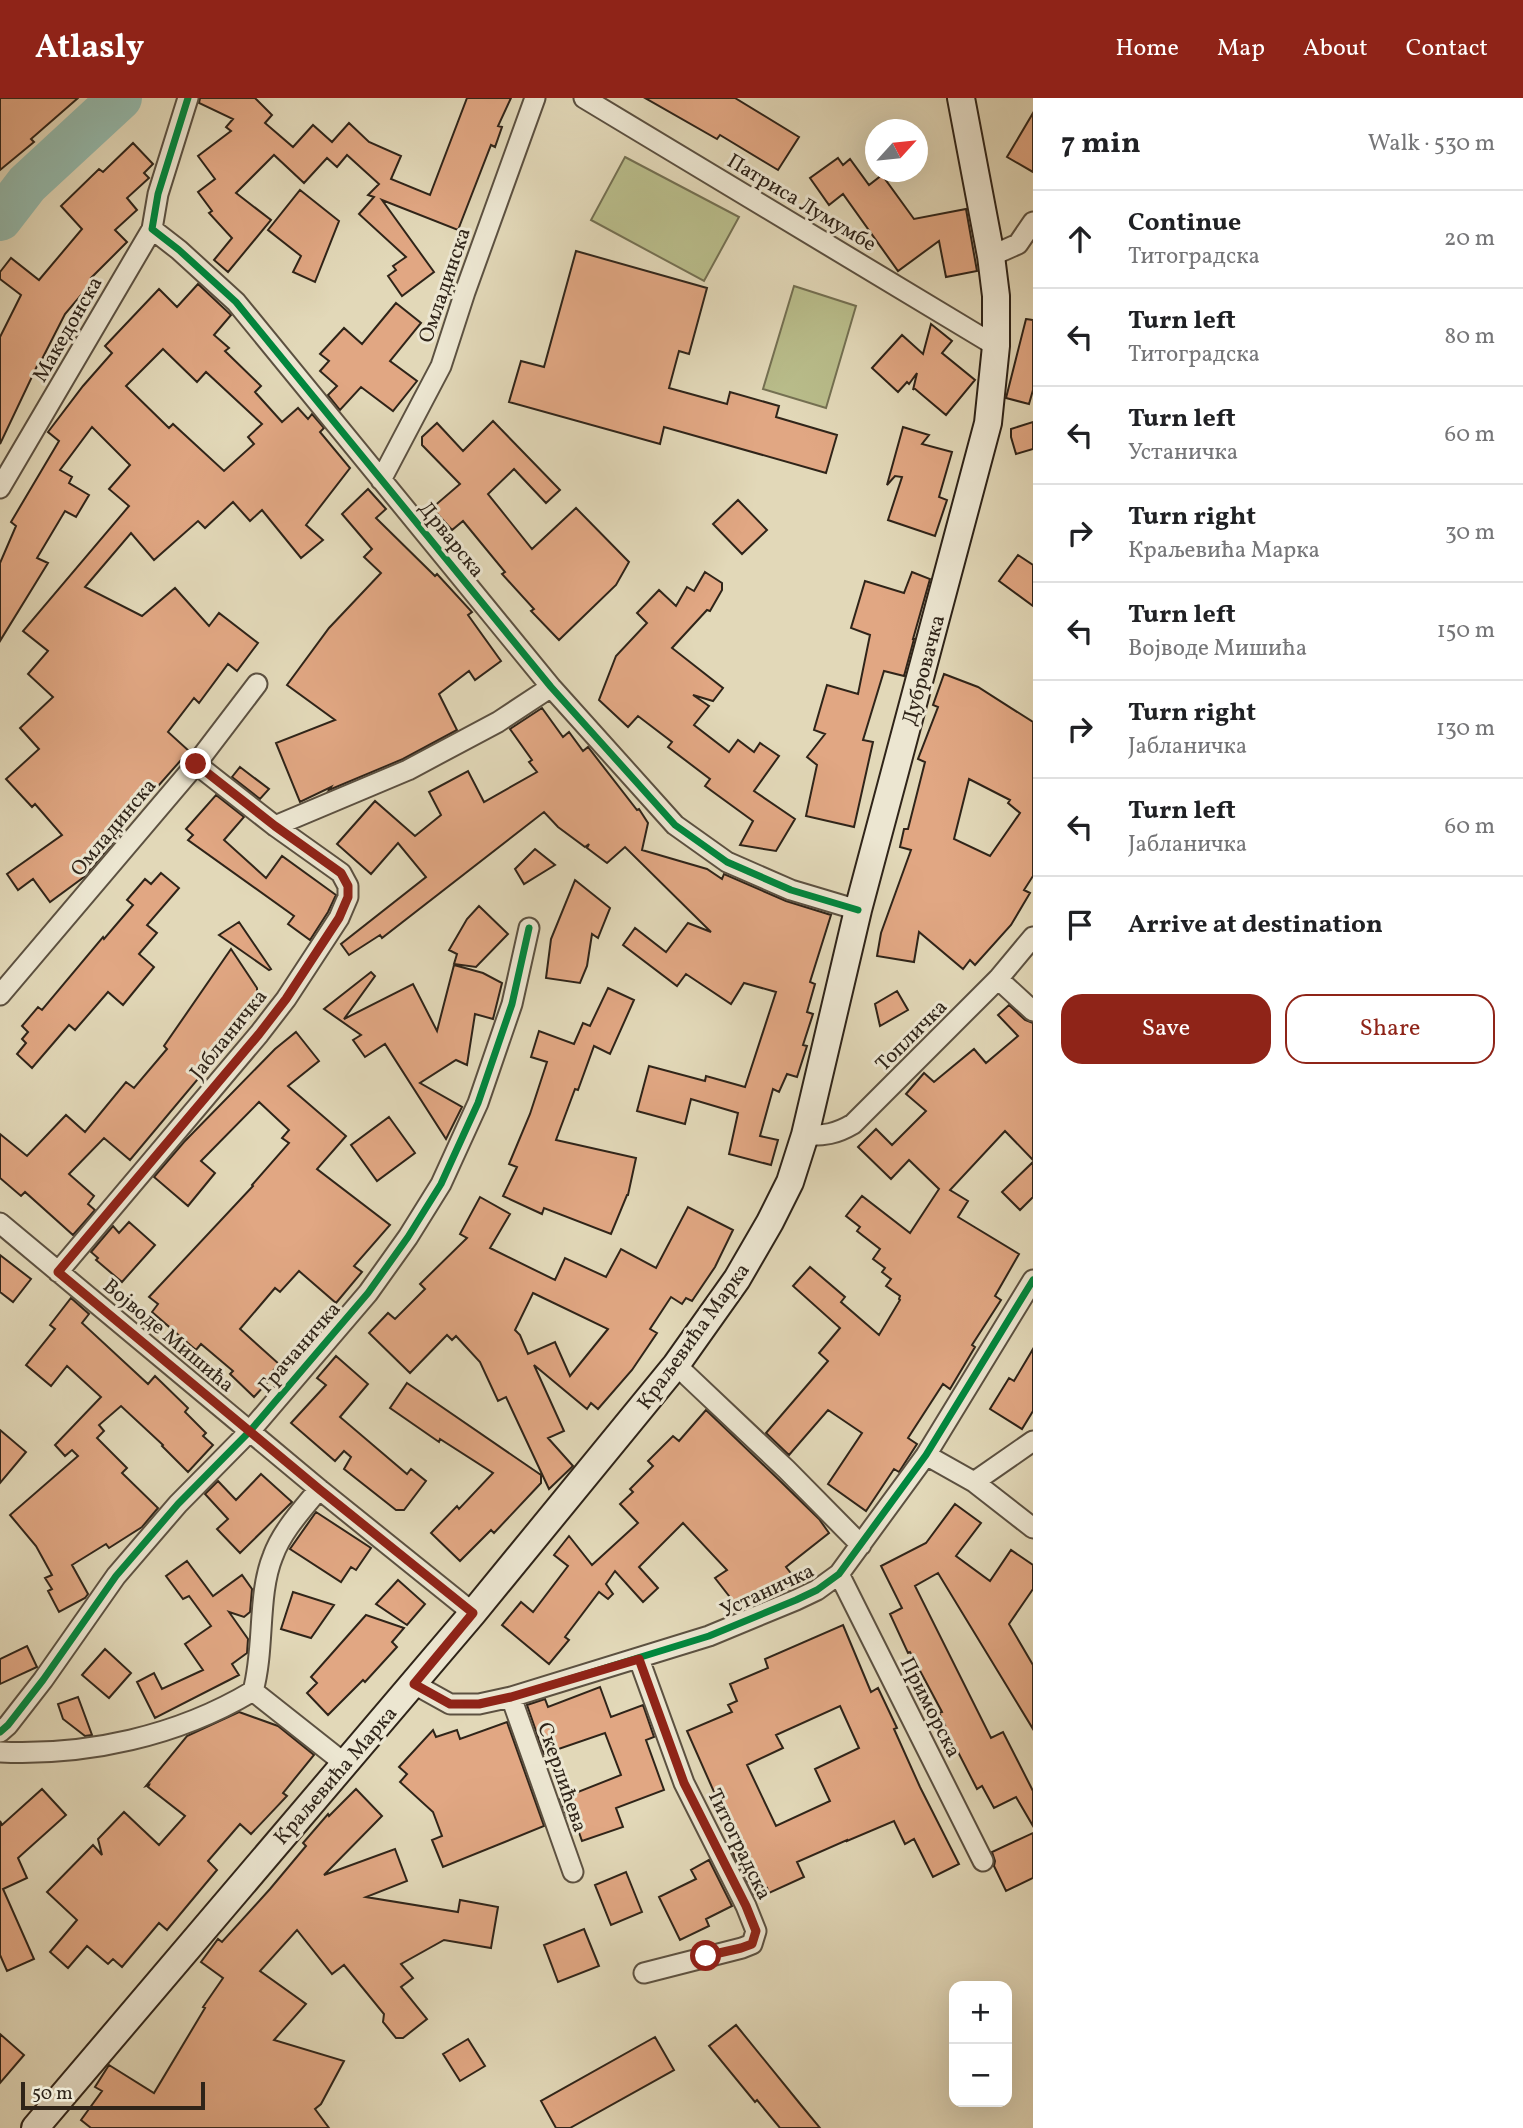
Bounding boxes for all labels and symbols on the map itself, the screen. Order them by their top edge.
north arrow [865,119,928,182]
street label: Патриса Лумумбе [721,147,881,259]
street label: Омладинска [412,224,479,347]
street label: Македонска [26,272,110,388]
street label: Дрварска [411,496,491,584]
street label: Дубровачка [896,612,953,729]
route end [180,748,211,779]
street label: Омладинска [64,773,164,883]
street label: Јабланичка [184,984,275,1086]
street label: Топличка [869,993,955,1079]
street label: Краљевића Марка [631,1257,757,1416]
street label: Војводе Мишића [96,1272,240,1400]
street label: Грачаничка [252,1296,348,1400]
street label: Устаничка [716,1557,819,1626]
street label: Приморска [892,1653,967,1763]
street label: Краљевића Марка [268,1700,405,1852]
street label: Скерлићева [529,1719,594,1836]
street label: Титоградска [699,1784,778,1905]
route start [690,1940,721,1971]
scale bar [21,2079,205,2111]

